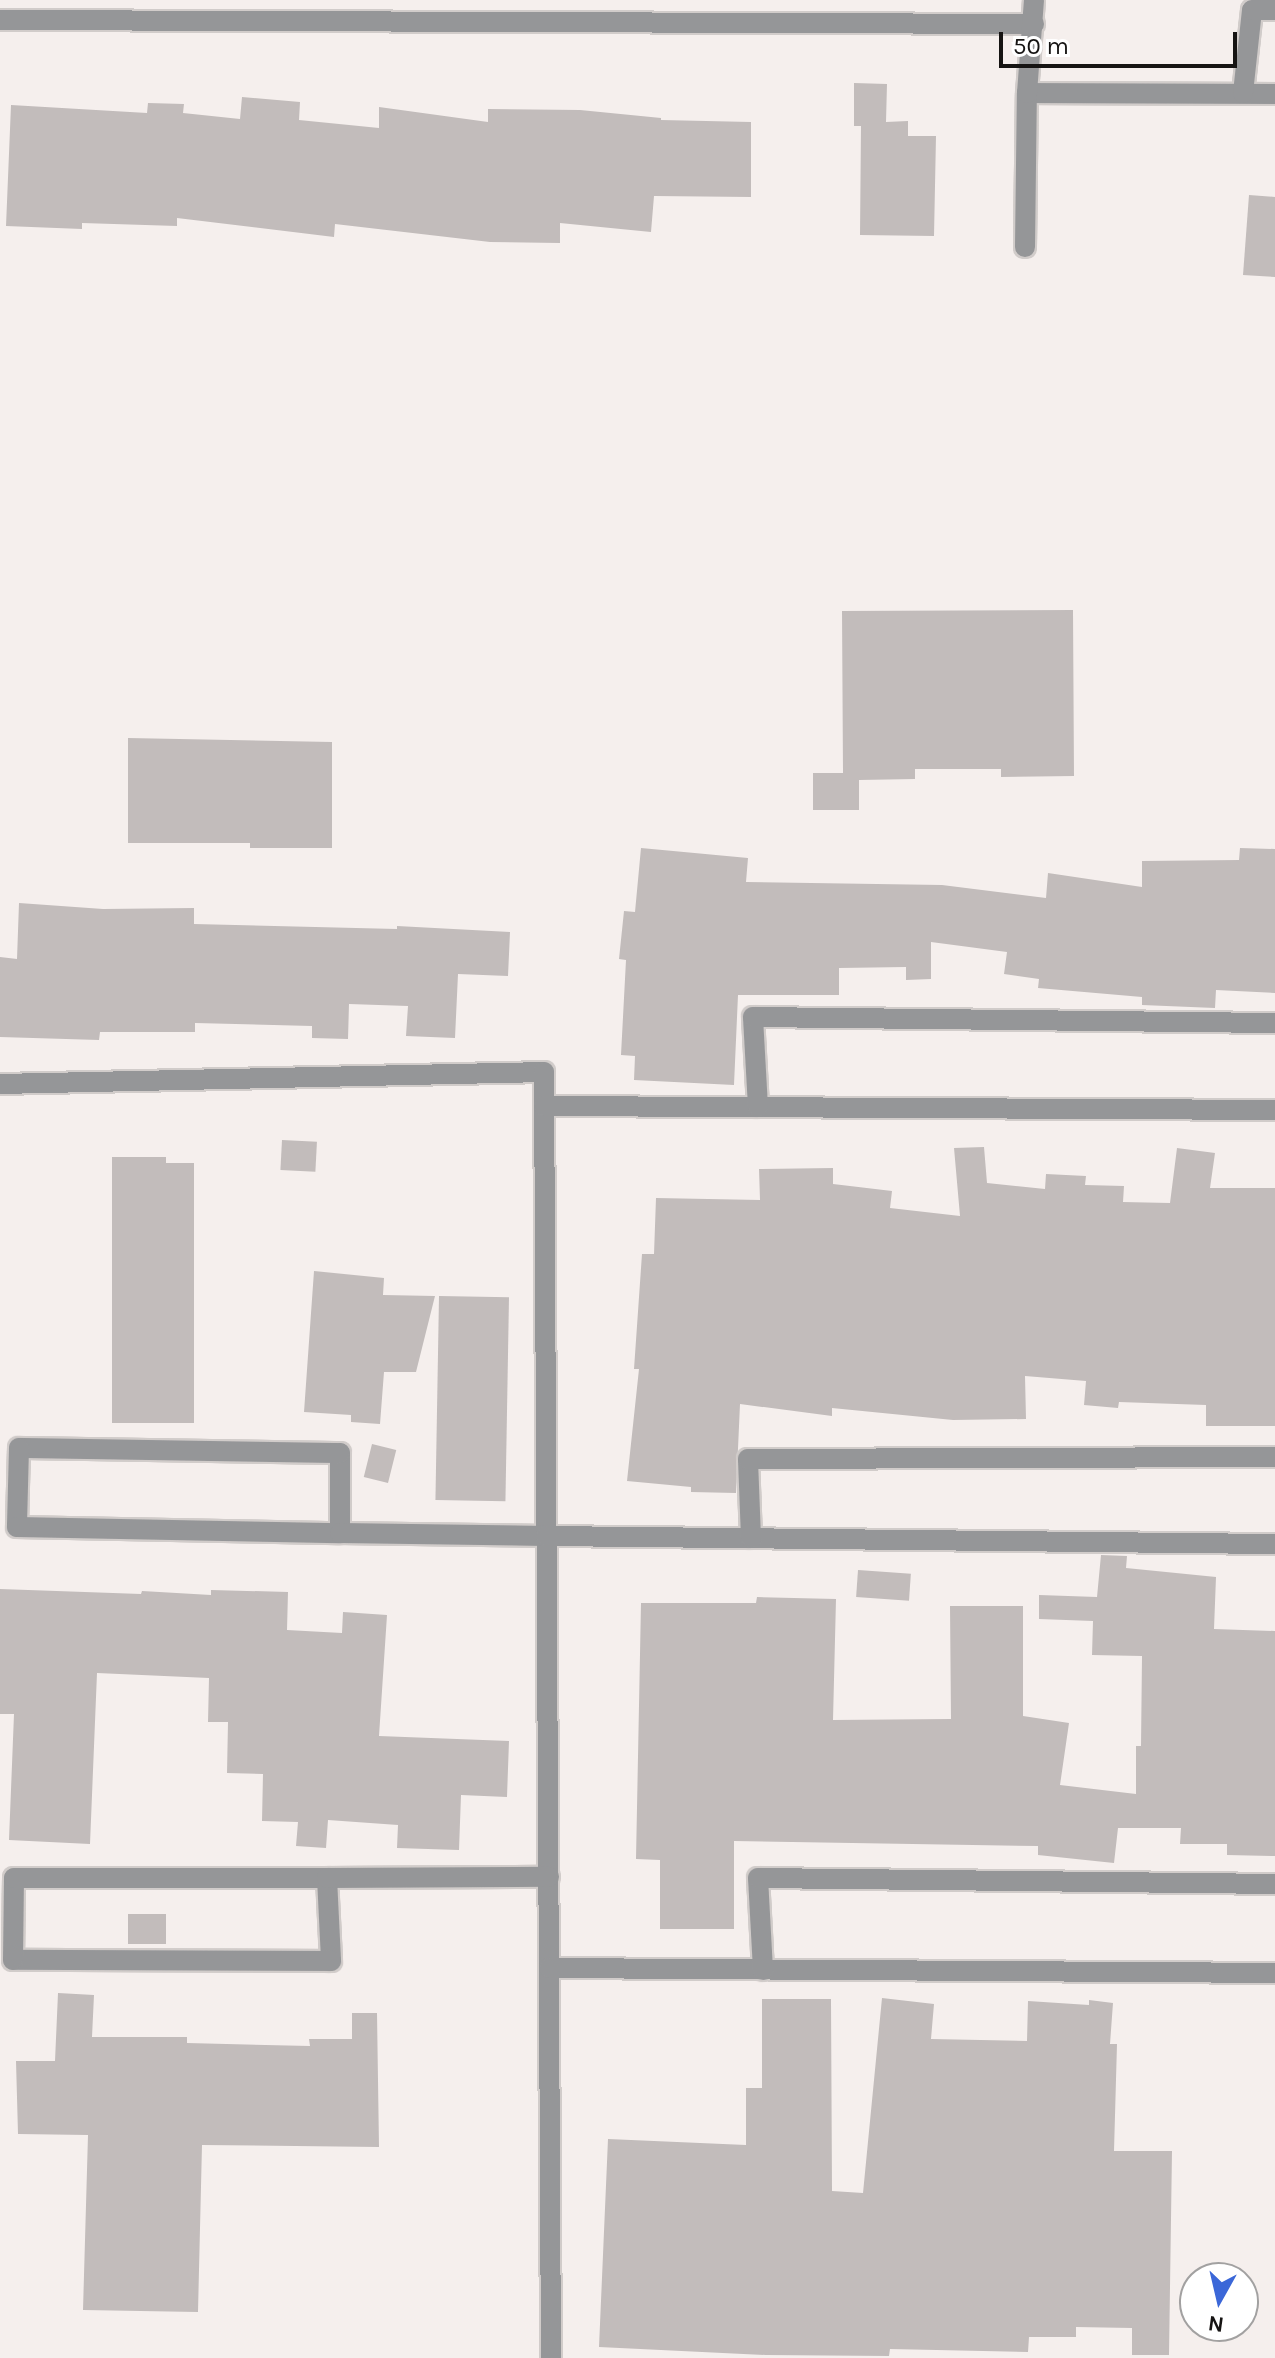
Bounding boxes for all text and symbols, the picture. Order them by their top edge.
scale bar [1003,16,1241,66]
text: 50 m [1013,32,1069,60]
north arrow [1179,2262,1259,2342]
text: N [1206,2310,1226,2338]

